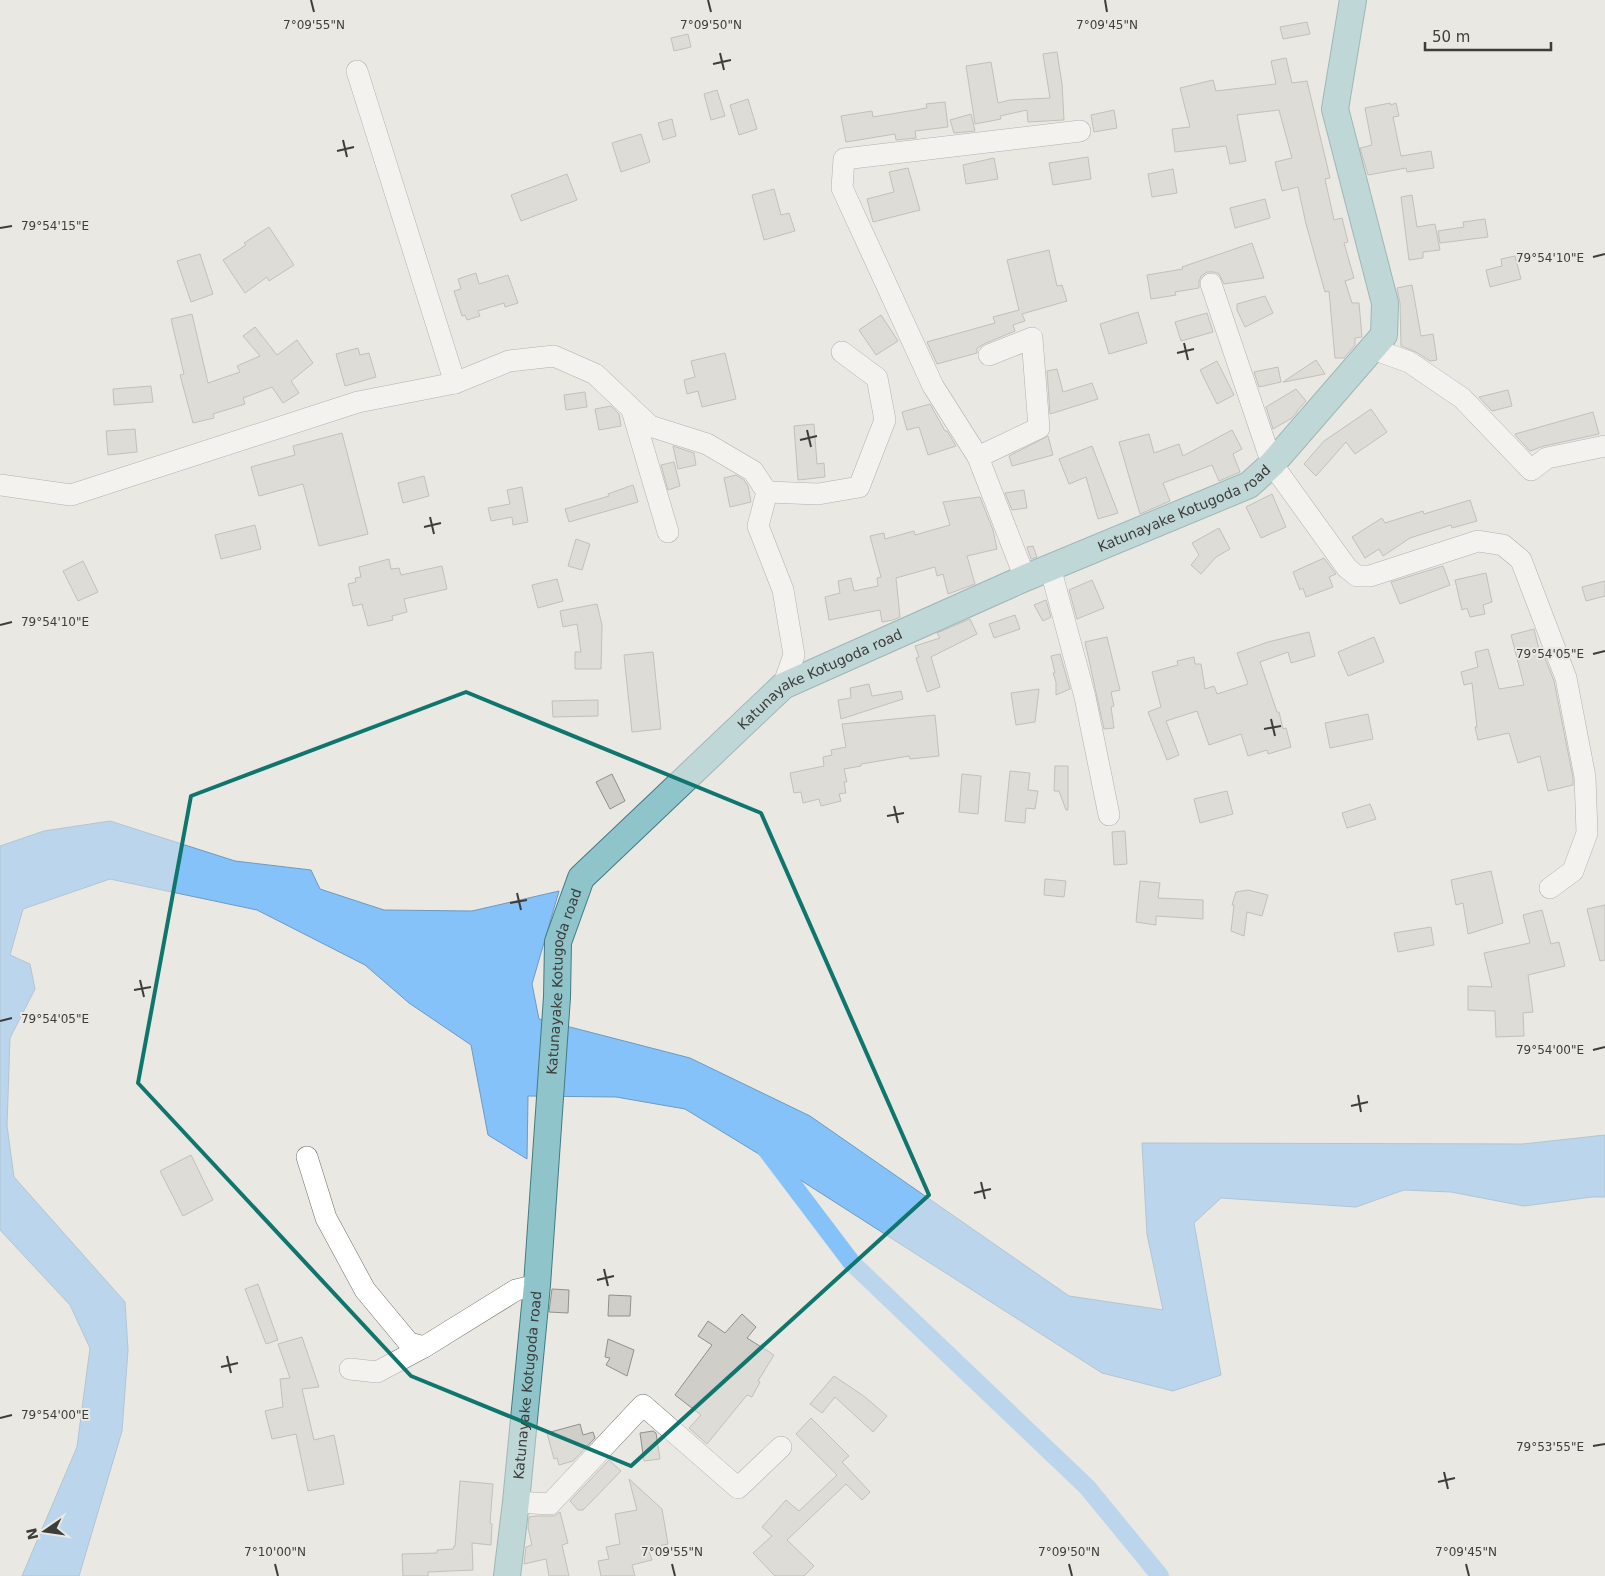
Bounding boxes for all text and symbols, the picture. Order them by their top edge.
text: 7°09'55"N [283,18,345,32]
text: 7°09'50"N [680,18,742,32]
text: 7°09'45"N [1076,18,1138,32]
scale bar [1425,20,1551,52]
text: 50 m [1432,28,1470,46]
text: 79°54'15"E [21,219,89,233]
text: 79°54'10"E [1516,251,1584,265]
street label: Katunayake Kotugoda road [1095,461,1274,555]
text: 79°54'10"E [21,615,89,629]
street label: Katunayake Kotugoda road [734,626,905,733]
text: 79°54'05"E [1516,647,1584,661]
street label: Katunayake Kotugoda road [544,886,585,1075]
text: 79°54'05"E [21,1012,89,1026]
text: 79°54'00"E [1516,1043,1584,1057]
street label: Katunayake Kotugoda road [510,1290,544,1480]
text: 79°54'00"E [21,1408,89,1422]
text: 79°53'55"E [1516,1440,1584,1454]
north arrow [20,1506,70,1556]
text: N [23,1526,41,1541]
text: 7°10'00"N [244,1545,306,1559]
text: 7°09'55"N [641,1545,703,1559]
text: 7°09'50"N [1038,1545,1100,1559]
text: 7°09'45"N [1435,1545,1497,1559]

